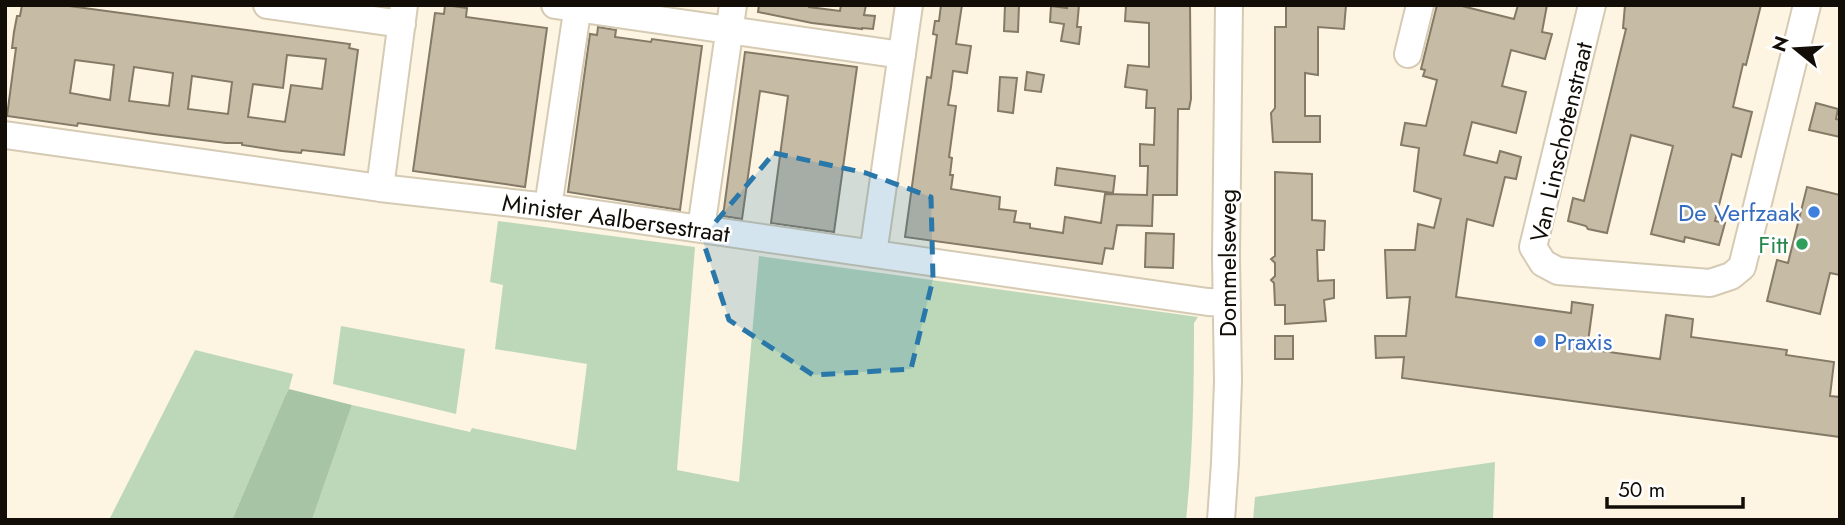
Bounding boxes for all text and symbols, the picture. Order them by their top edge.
north arrow [1761,14,1831,84]
text: N [1765,33,1795,55]
street label: Van Linschotenstraat [1521,38,1601,246]
street label: Minister Aalbersestraat [500,185,732,251]
street label: Dommelseweg [1210,189,1245,337]
place label: De Verfzaak [1678,195,1800,230]
marker: De Verfzaak [1806,204,1822,220]
place label: Fitt [1758,227,1788,262]
marker: Fitt [1794,236,1810,252]
place label: Praxis [1554,324,1612,359]
marker: Praxis [1532,333,1548,349]
scale bar [1607,466,1744,510]
text: 50 m [1618,475,1665,505]

